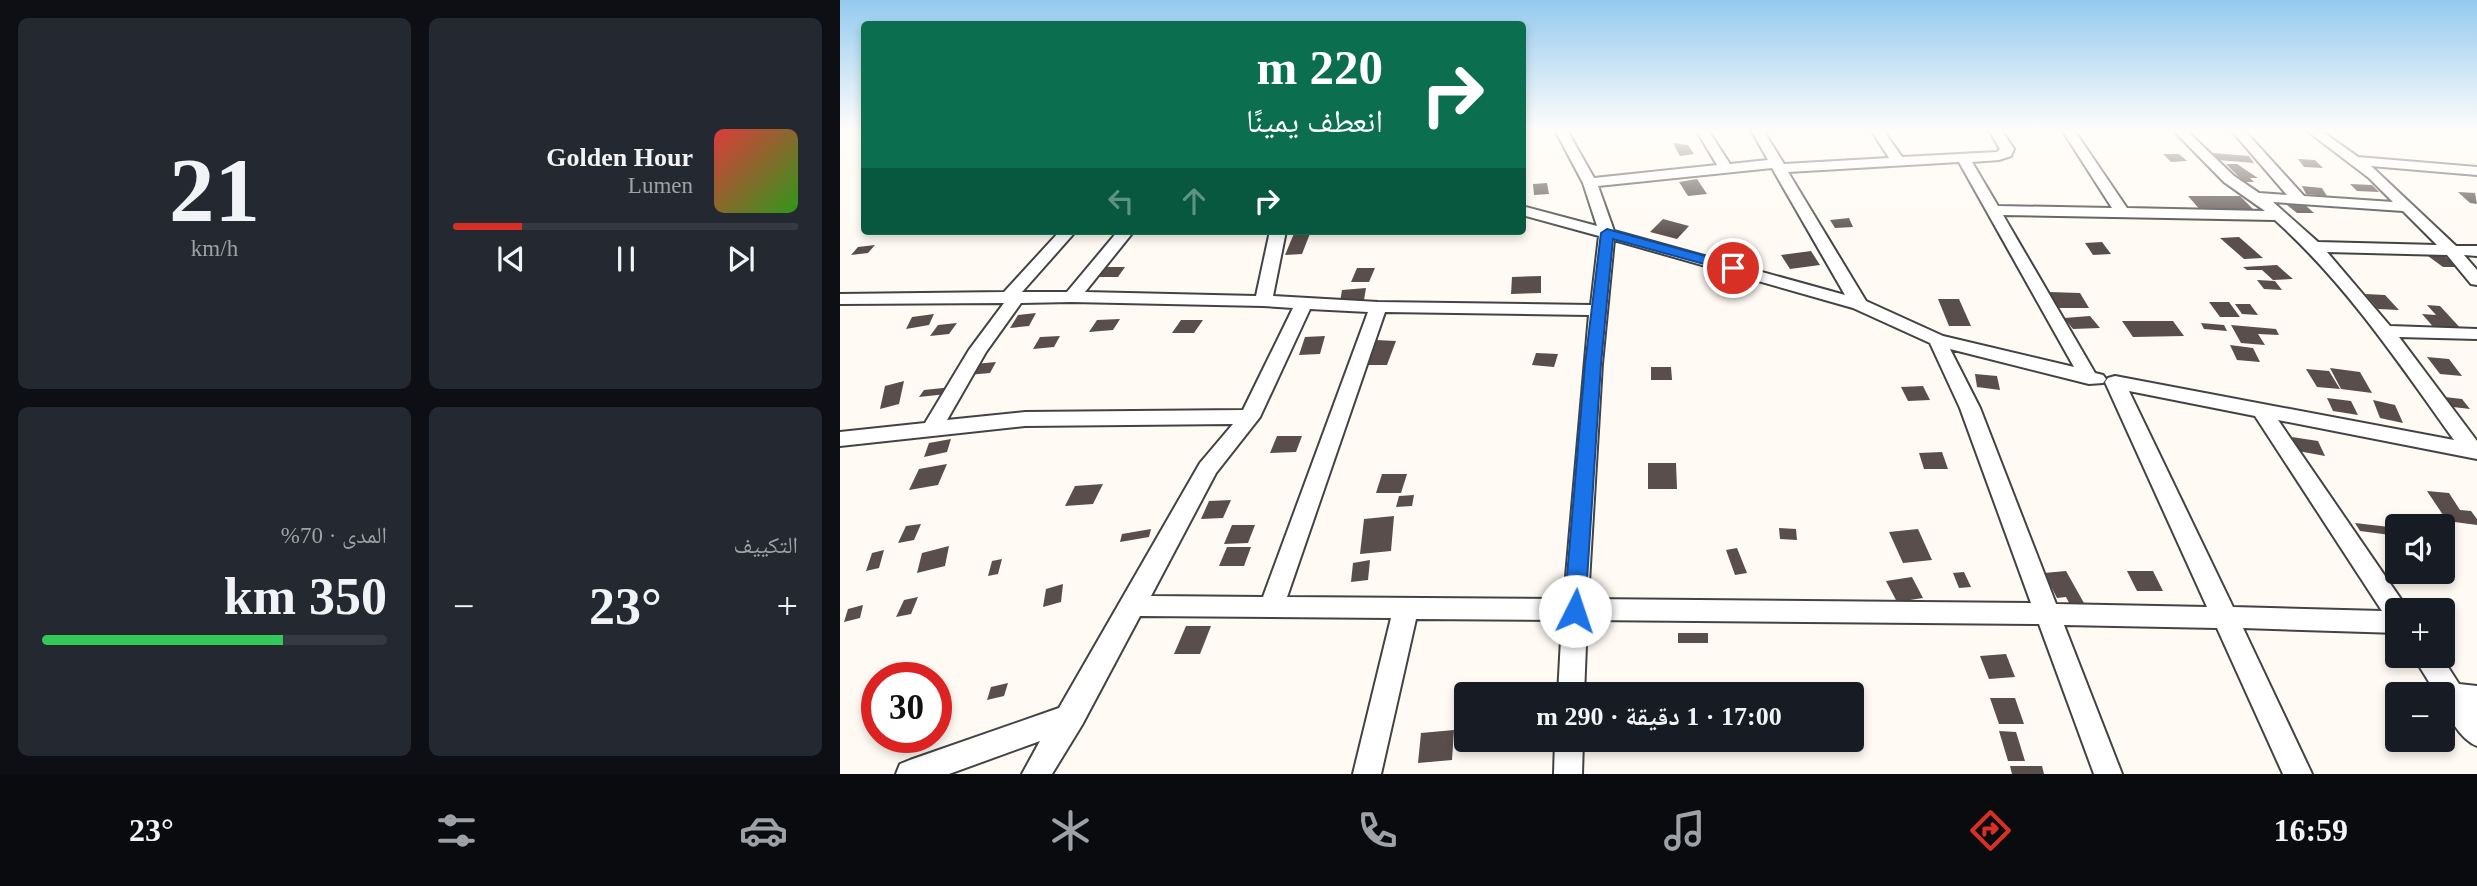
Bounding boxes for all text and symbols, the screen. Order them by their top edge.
text: 220 m [1256,40,1383,95]
icon: right [1407,49,1498,140]
text: انعطف يمينًا [1246,103,1383,139]
text: 21 [169,140,260,241]
text: Golden Hour [546,143,693,172]
text: Lumen [628,173,693,198]
icon: left [1102,182,1140,220]
icon: ahead [1175,182,1213,220]
icon: right [1248,182,1286,220]
text: km/h [191,236,238,261]
pin [1703,238,1763,298]
icon: previous [492,240,530,278]
icon: pause [607,240,645,278]
icon: next [722,240,760,278]
icon: arrive [1714,249,1752,287]
map controls [2385,514,2455,752]
button: sound [2385,514,2455,584]
text: المدى · 70% [281,523,387,548]
text: التكييف [733,533,798,558]
text: 350 km [224,568,387,625]
position arrow [1538,574,1612,648]
text: 23° [589,578,662,635]
text: − [453,585,474,627]
text: + [777,585,798,627]
button: + [2385,598,2455,668]
speed limit sign: 30 [861,662,952,753]
button: − [2385,682,2455,752]
text: 17:00 · 1 دقيقة · 290 m [1536,702,1782,731]
icon: filters [432,806,481,855]
icon: car [739,806,788,855]
icon: climate [1046,806,1095,855]
icon: phone [1353,806,1402,855]
icon: music [1660,806,1709,855]
icon: directions [1966,806,2015,855]
text: 23° [129,812,174,848]
text: 16:59 [2273,812,2348,848]

